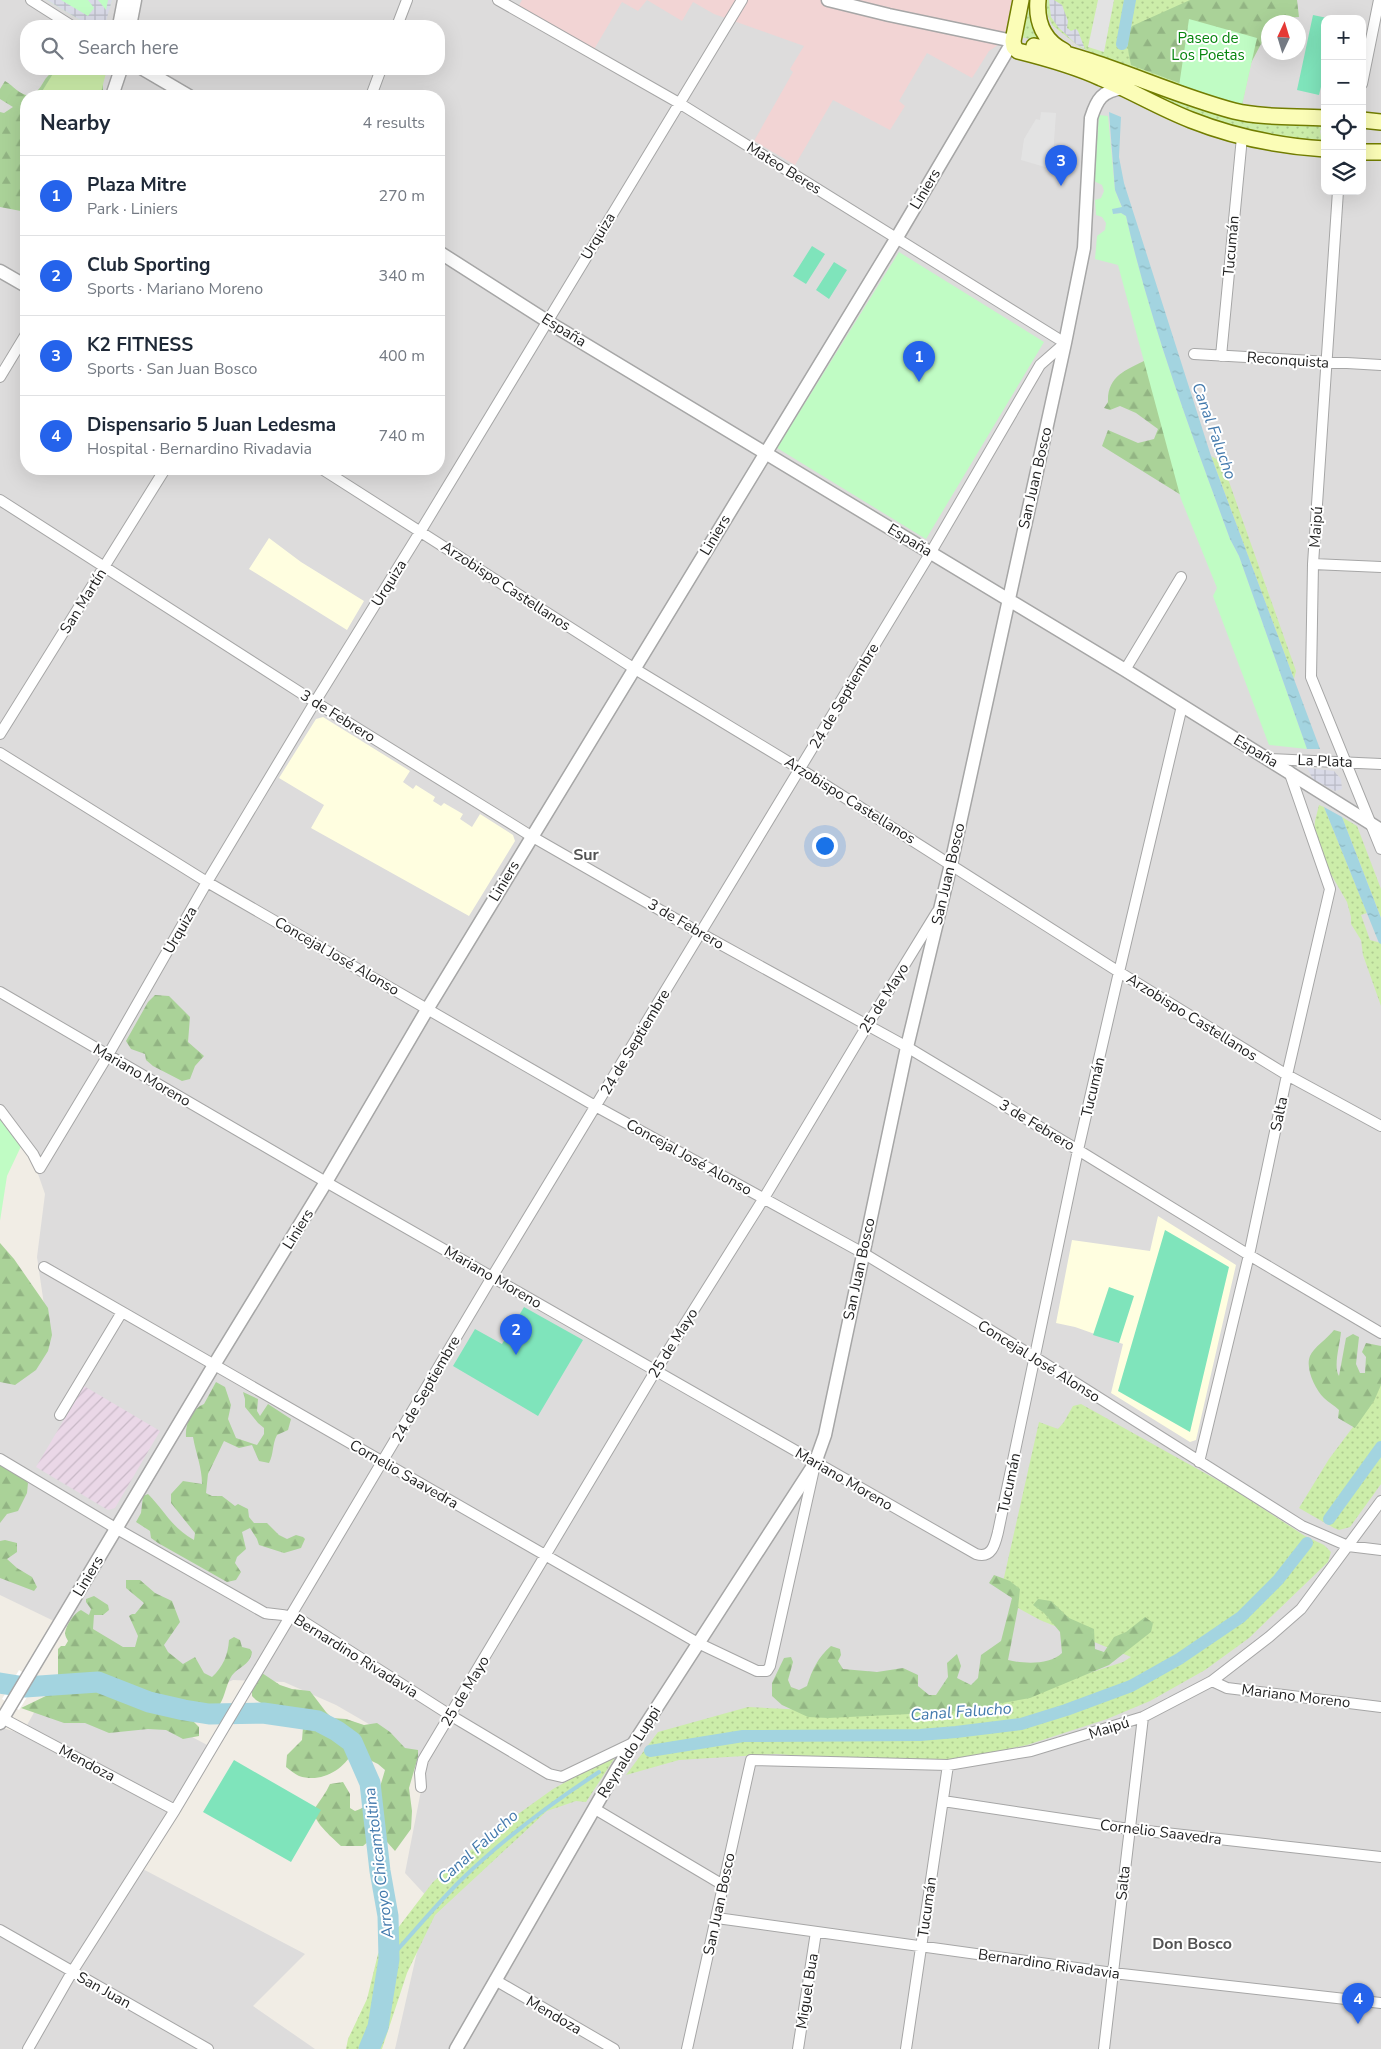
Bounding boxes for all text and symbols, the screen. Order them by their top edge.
north arrow [1261,15,1306,60]
map controls [1321,15,1366,195]
button: + [1321,15,1366,60]
search box [20,20,445,75]
park label: Paseo de Los Poetas [1171,28,1245,65]
icon: search [38,34,66,62]
text: Search here [78,35,179,61]
button: − [1321,60,1366,105]
button: locate [1321,105,1366,150]
text: Nearby [40,109,110,137]
text: 4 results [363,112,425,134]
street label: Mateo Beres [743,137,825,199]
pin: 3 [1045,145,1077,186]
button: layers [1321,150,1366,195]
street label: Liniers [905,165,945,213]
text: Plaza Mitre [87,172,187,198]
text: 1 [51,185,61,207]
text: 270 m [378,185,425,207]
text: Park · Liniers [87,198,178,220]
street label: Urquiza [576,209,620,263]
street label: Tucumán [1218,215,1244,277]
text: Club Sporting [87,252,211,278]
text: 2 [51,265,61,287]
text: 340 m [378,265,425,287]
text: Sports · Mariano Moreno [87,278,263,300]
street label: España [538,309,590,351]
text: K2 FITNESS [87,332,193,358]
pin: 1 [903,341,935,382]
text: 3 [51,345,61,367]
text: 400 m [378,345,425,367]
street label: Reconquista [1246,347,1330,373]
text: Sports · San Juan Bosco [87,358,257,380]
water label: Canal Falucho [1186,380,1242,483]
text: Dispensario 5 Juan Ledesma [87,412,336,438]
text: 4 [51,425,61,447]
text: 740 m [378,425,425,447]
street label: San Juan Bosco [1014,425,1056,531]
text: Hospital · Bernardino Rivadavia [87,438,312,460]
street label: Maipú [1305,506,1327,548]
street label: Liniers [695,511,735,559]
street label: España [884,519,936,561]
street label: Arzobispo Castellanos [437,537,575,635]
street label: Urquiza [367,556,411,610]
street label: San Martín [55,565,111,637]
street label: 24 de Septiembre [805,639,883,753]
street label: 3 de Febrero [297,685,379,747]
street label: España [1230,730,1282,772]
street label: La Plata [1297,750,1353,772]
street label: Arzobispo Castellanos [781,752,919,848]
street label: San Juan Bosco [927,821,969,927]
your location [812,833,838,859]
district label: Sur [573,844,600,866]
street label: Liniers [484,857,524,905]
street label: 3 de Febrero [644,894,728,954]
street label: Urquiza [158,903,202,957]
street label: Concejal José Alonso [271,912,403,1000]
street label: 25 de Mayo [855,959,913,1037]
street label: Arzobispo Castellanos [1123,969,1261,1065]
street label: 24 de Septiembre [596,985,674,1099]
street label: Mariano Moreno [90,1039,194,1111]
street label: Tucumán [1076,1055,1110,1119]
street label: 3 de Febrero [995,1095,1079,1155]
street label: Salta [1266,1095,1292,1133]
street label: Concejal José Alonso [623,1114,755,1200]
street label: Liniers [278,1205,318,1253]
street label: San Juan Bosco [838,1216,880,1322]
street label: Mariano Moreno [441,1241,545,1313]
street label: 25 de Mayo [644,1304,702,1382]
pin: 2 [500,1314,532,1355]
street label: Concejal José Alonso [974,1315,1104,1407]
street label: 24 de Septiembre [387,1332,465,1446]
street label: Cornelio Saavedra [346,1435,462,1513]
street label: Mariano Moreno [792,1443,896,1515]
street label: Tucumán [993,1451,1025,1515]
street label: Liniers [68,1552,108,1600]
street label: Bernardino Rivadavia [290,1610,422,1702]
street label: 25 de Mayo [436,1652,494,1730]
street label: Mariano Moreno [1240,1679,1352,1713]
water label: Canal Falucho [910,1697,1012,1727]
street label: Reynaldo Luppi [593,1702,665,1802]
street label: Maipú [1086,1712,1132,1744]
street label: Mendoza [55,1740,119,1786]
water label: Arroyo Chicamtoltina [359,1786,399,1941]
water label: Canal Falucho [433,1805,523,1889]
street label: Cornelio Saavedra [1099,1815,1223,1849]
street label: San Juan Bosco [698,1851,740,1957]
street label: Salta [1111,1865,1135,1901]
street label: Tucumán [913,1875,941,1939]
district label: Don Bosco [1152,1933,1232,1955]
street label: Bernardino Rivadavia [977,1944,1121,1984]
street label: Miguel Bua [791,1952,823,2030]
street label: San Juan [73,1967,135,2013]
pin: 4 [1342,1983,1374,2024]
street label: Mendoza [523,1991,585,2039]

